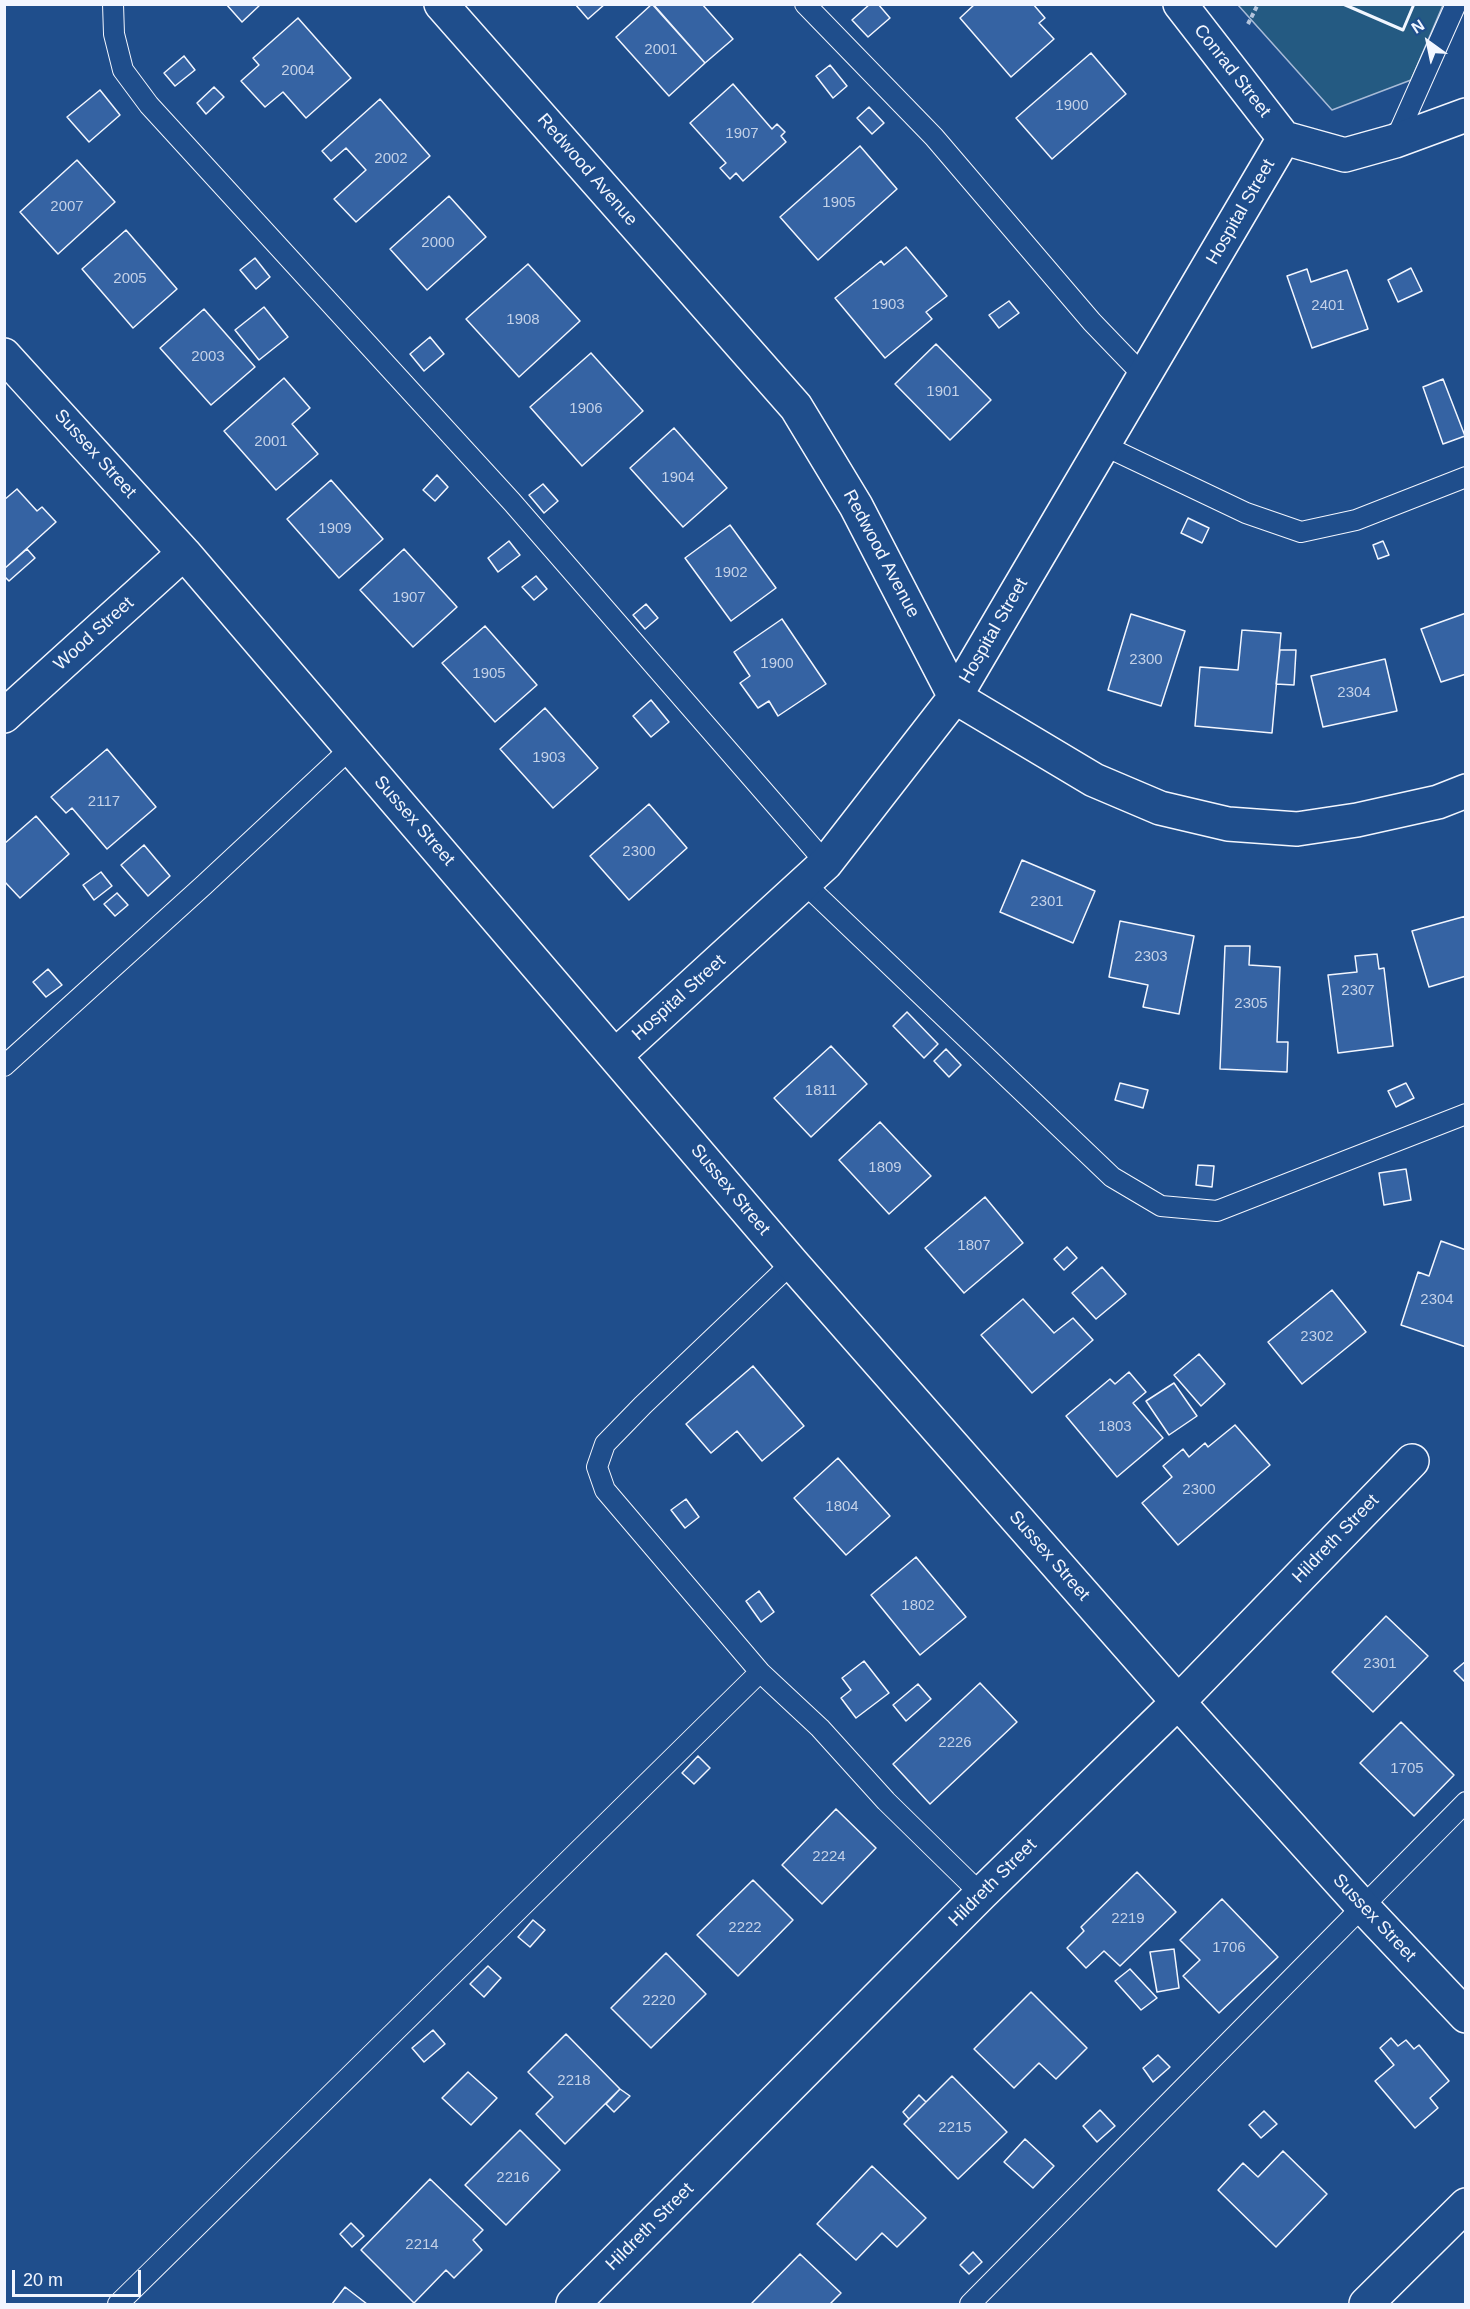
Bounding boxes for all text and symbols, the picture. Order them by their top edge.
north arrow [1398,12,1458,72]
text: N [1408,16,1427,37]
street label: Conrad Street [1189,20,1275,122]
house number: 2001 [644,41,678,59]
house number: 2004 [281,62,315,80]
house number: 1900 [1055,97,1089,115]
street label: Redwood Avenue [532,109,642,231]
house number: 1907 [725,125,759,143]
house number: 2002 [374,150,408,168]
street label: Hospital Street [1202,155,1280,269]
house number: 1905 [822,194,856,212]
house number: 2007 [50,198,84,216]
house number: 2000 [421,234,455,252]
house number: 2005 [113,270,147,288]
house number: 1903 [871,296,905,314]
house number: 2401 [1311,297,1345,315]
house number: 1908 [506,311,540,329]
house number: 2003 [191,348,225,366]
house number: 1901 [926,383,960,401]
house number: 1906 [569,400,603,418]
street label: Sussex Street [49,405,141,503]
house number: 2001 [254,433,288,451]
house number: 1904 [661,469,695,487]
street label: Redwood Avenue [838,486,924,622]
house number: 1909 [318,520,352,538]
house number: 1902 [714,564,748,582]
street label: Hospital Street [955,574,1033,688]
house number: 1907 [392,589,426,607]
street label: Wood Street [50,593,138,675]
house number: 2300 [1129,651,1163,669]
house number: 1900 [760,655,794,673]
house number: 1905 [472,665,506,683]
house number: 2304 [1337,684,1371,702]
house number: 1903 [532,749,566,767]
street label: Sussex Street [369,772,459,870]
house number: 2117 [88,793,120,811]
house number: 2300 [622,843,656,861]
house number: 2301 [1030,893,1064,911]
house number: 2303 [1134,948,1168,966]
street label: Hospital Street [628,950,730,1046]
house number: 2307 [1341,982,1375,1000]
house number: 2305 [1234,995,1268,1013]
house number: 1811 [805,1082,837,1100]
street label: Sussex Street [686,1140,774,1240]
house number: 1809 [868,1159,902,1177]
house number: 1807 [957,1237,991,1255]
house number: 2304 [1420,1291,1454,1309]
house number: 2302 [1300,1328,1334,1346]
house number: 1803 [1098,1418,1132,1436]
house number: 2300 [1182,1481,1216,1499]
street label: Hildreth Street [1288,1490,1384,1588]
house number: 1804 [825,1498,859,1516]
street label: Sussex Street [1004,1507,1094,1605]
house number: 1802 [901,1597,935,1615]
house number: 2301 [1363,1655,1397,1673]
house number: 2226 [938,1734,972,1752]
house number: 1705 [1390,1760,1424,1778]
street label: Hildreth Street [945,1835,1041,1931]
house number: 2224 [812,1848,846,1866]
street label: Sussex Street [1328,1870,1420,1966]
house number: 2219 [1111,1910,1145,1928]
house number: 2222 [728,1919,762,1937]
house number: 1706 [1212,1939,1246,1957]
house number: 2220 [642,1992,676,2010]
house number: 2218 [557,2072,591,2090]
house number: 2215 [938,2119,972,2137]
house number: 2216 [496,2169,530,2187]
street label: Hildreth Street [602,2179,698,2275]
house number: 2214 [405,2236,439,2254]
scale bar [15,2258,144,2296]
text: 20 m [23,2270,63,2290]

